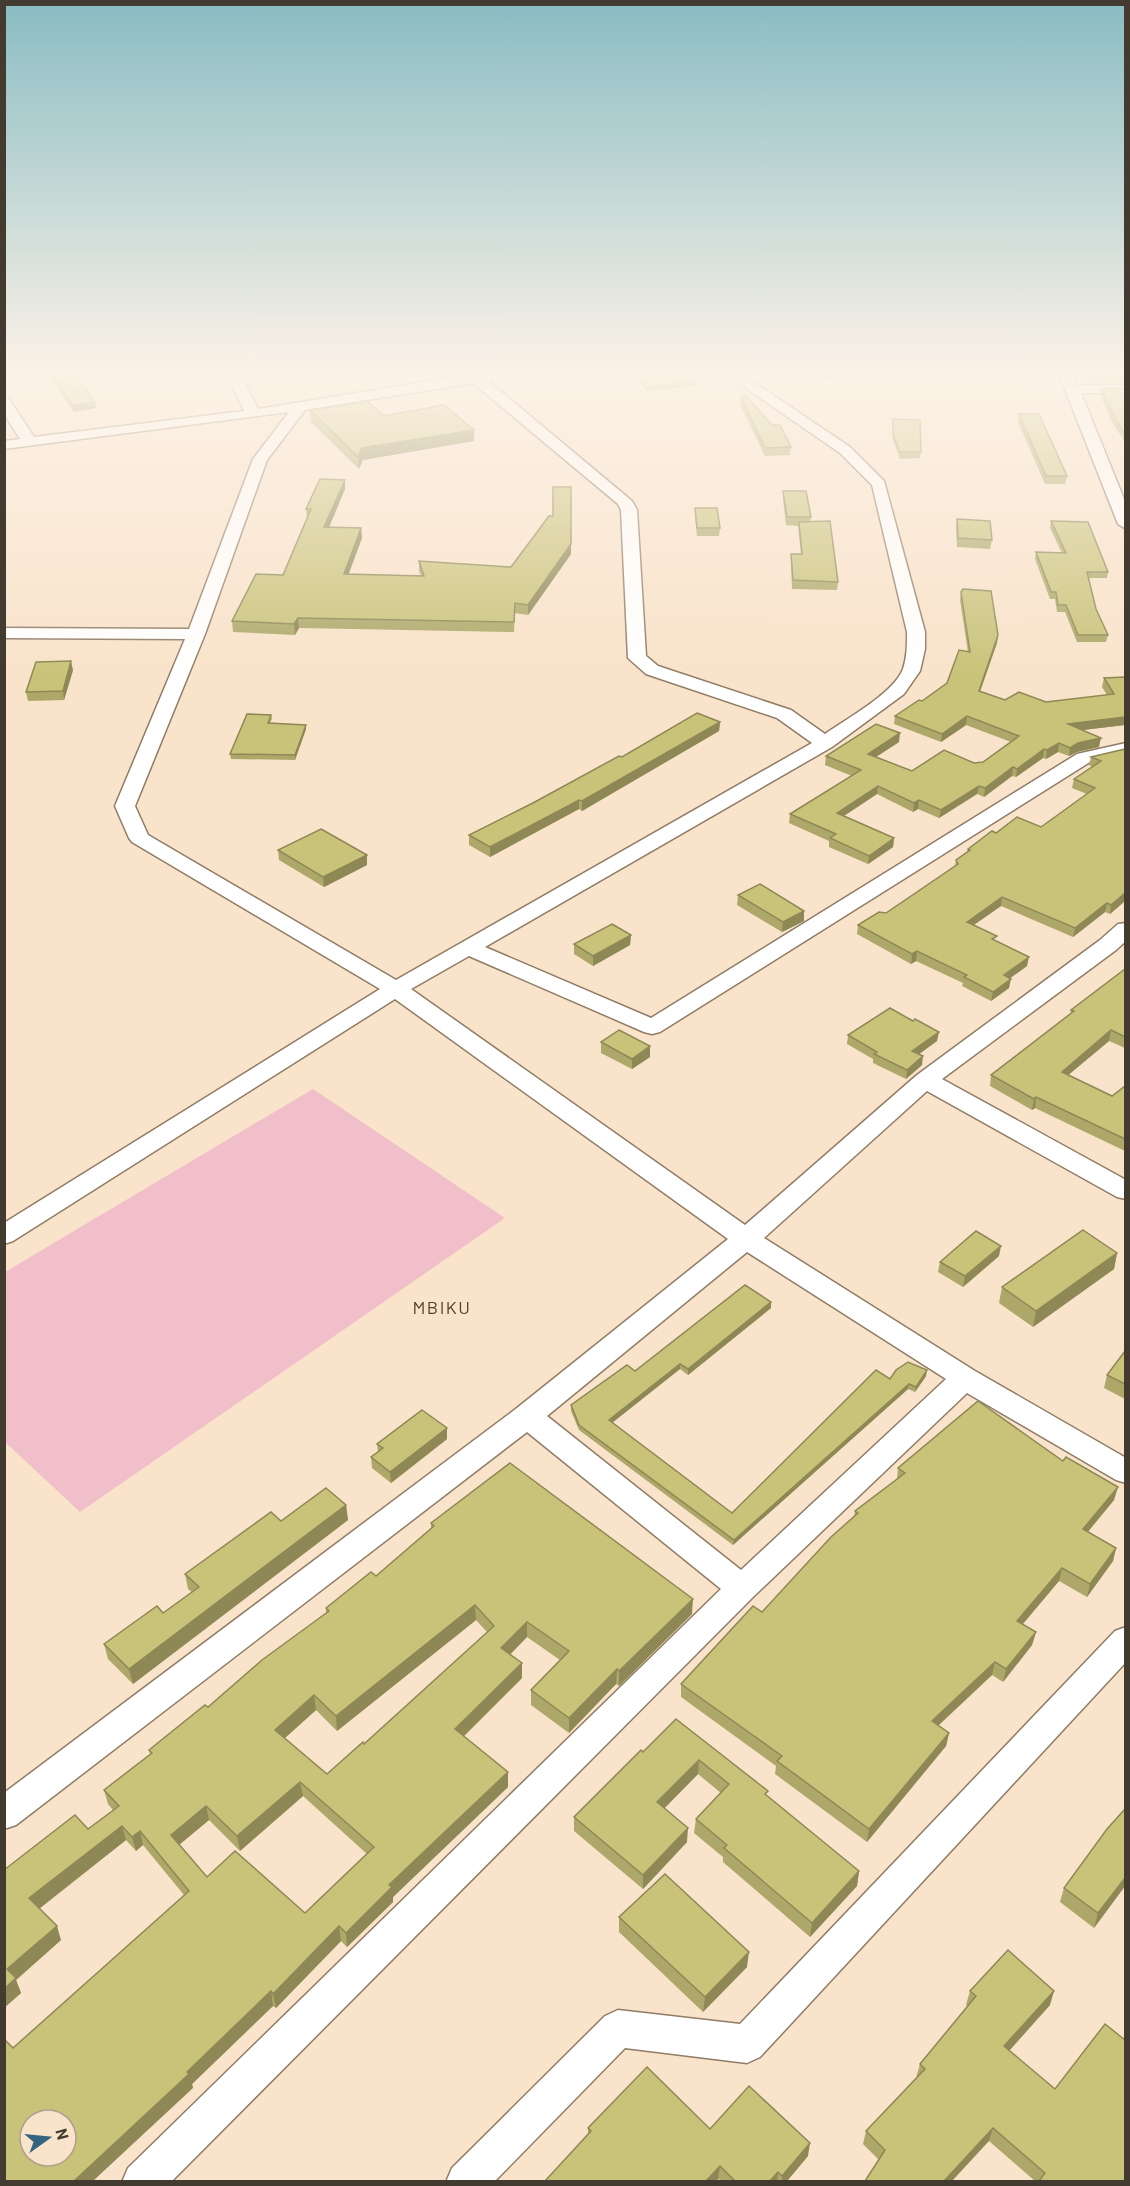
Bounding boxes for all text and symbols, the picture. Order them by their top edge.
district label: MBIKU [413,1296,471,1318]
north arrow [18,2108,78,2168]
text: N [52,2126,74,2142]

